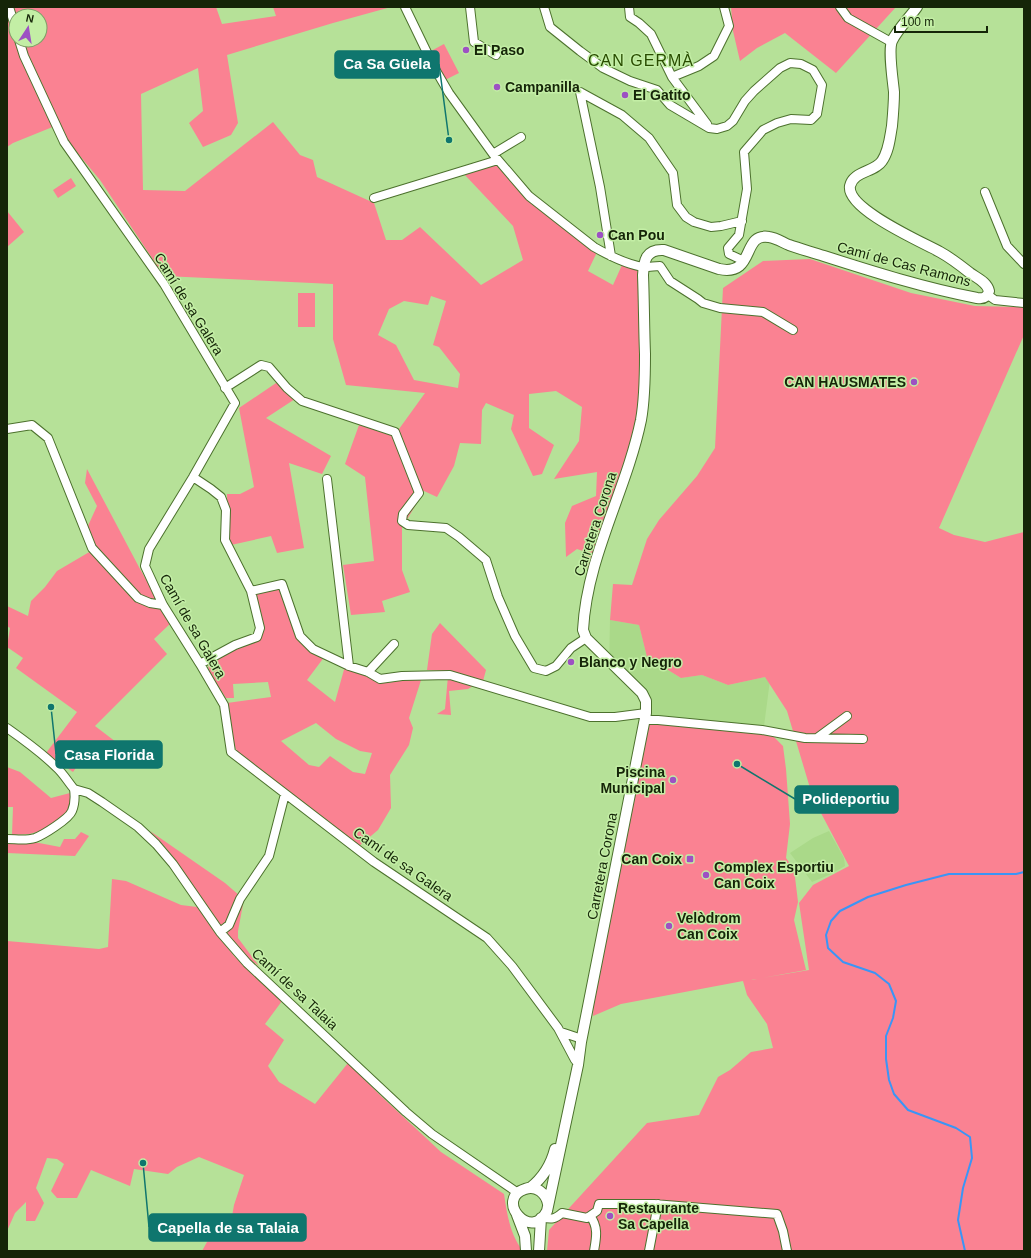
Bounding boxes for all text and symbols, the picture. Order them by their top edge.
north arrow [8,8,48,48]
scale bar [895,8,987,34]
text: N [25,12,35,25]
text: 100 m [901,15,934,29]
place label: El Paso [474,42,525,58]
marker: El Paso [461,45,471,55]
callout: Ca Sa Güela [335,51,439,78]
district label: CAN GERMÀ [588,51,694,69]
text: Ca Sa Güela [343,55,431,72]
place label: Campanilla [505,79,580,95]
marker: Campanilla [492,82,502,92]
place label: El Gatito [633,87,691,103]
marker: El Gatito [620,90,630,100]
place label: Can Pou [608,227,665,243]
marker: Can Pou [595,230,605,240]
street label: Camí de Cas Ramons [835,238,973,290]
street label: Camí de sa Galera [151,250,227,358]
place label: CAN HAUSMATES [784,374,906,390]
marker: CAN HAUSMATES [909,377,919,387]
street label: Carretera Corona [571,470,620,578]
street label: Camí de sa Galera [157,571,229,681]
place label: Blanco y Negro [579,654,682,670]
marker: Blanco y Negro [566,657,576,667]
callout: Casa Florida [56,741,162,768]
text: Casa Florida [64,746,155,763]
place label: Piscina Municipal [600,764,665,796]
marker: Piscina Municipal [668,775,678,785]
callout: Polideportiu [795,786,898,813]
text: Polideportiu [802,790,890,807]
street label: Carretera Corona [584,811,620,921]
street label: Camí de sa Galera [350,824,456,904]
place label: Can Coix [621,851,682,867]
marker: Can Coix [685,854,695,864]
place label: Complex Esportiu Can Coix [714,859,834,891]
marker: Complex Esportiu Can Coix [701,870,711,880]
place label: Velòdrom Can Coix [677,910,741,942]
marker: Velòdrom Can Coix [664,921,674,931]
street label: Camí de sa Talaia [249,945,341,1033]
place label: Restaurante Sa Capella [618,1200,699,1232]
marker: Restaurante Sa Capella [605,1211,615,1221]
callout: Capella de sa Talaia [149,1214,306,1241]
text: Capella de sa Talaia [157,1219,299,1236]

